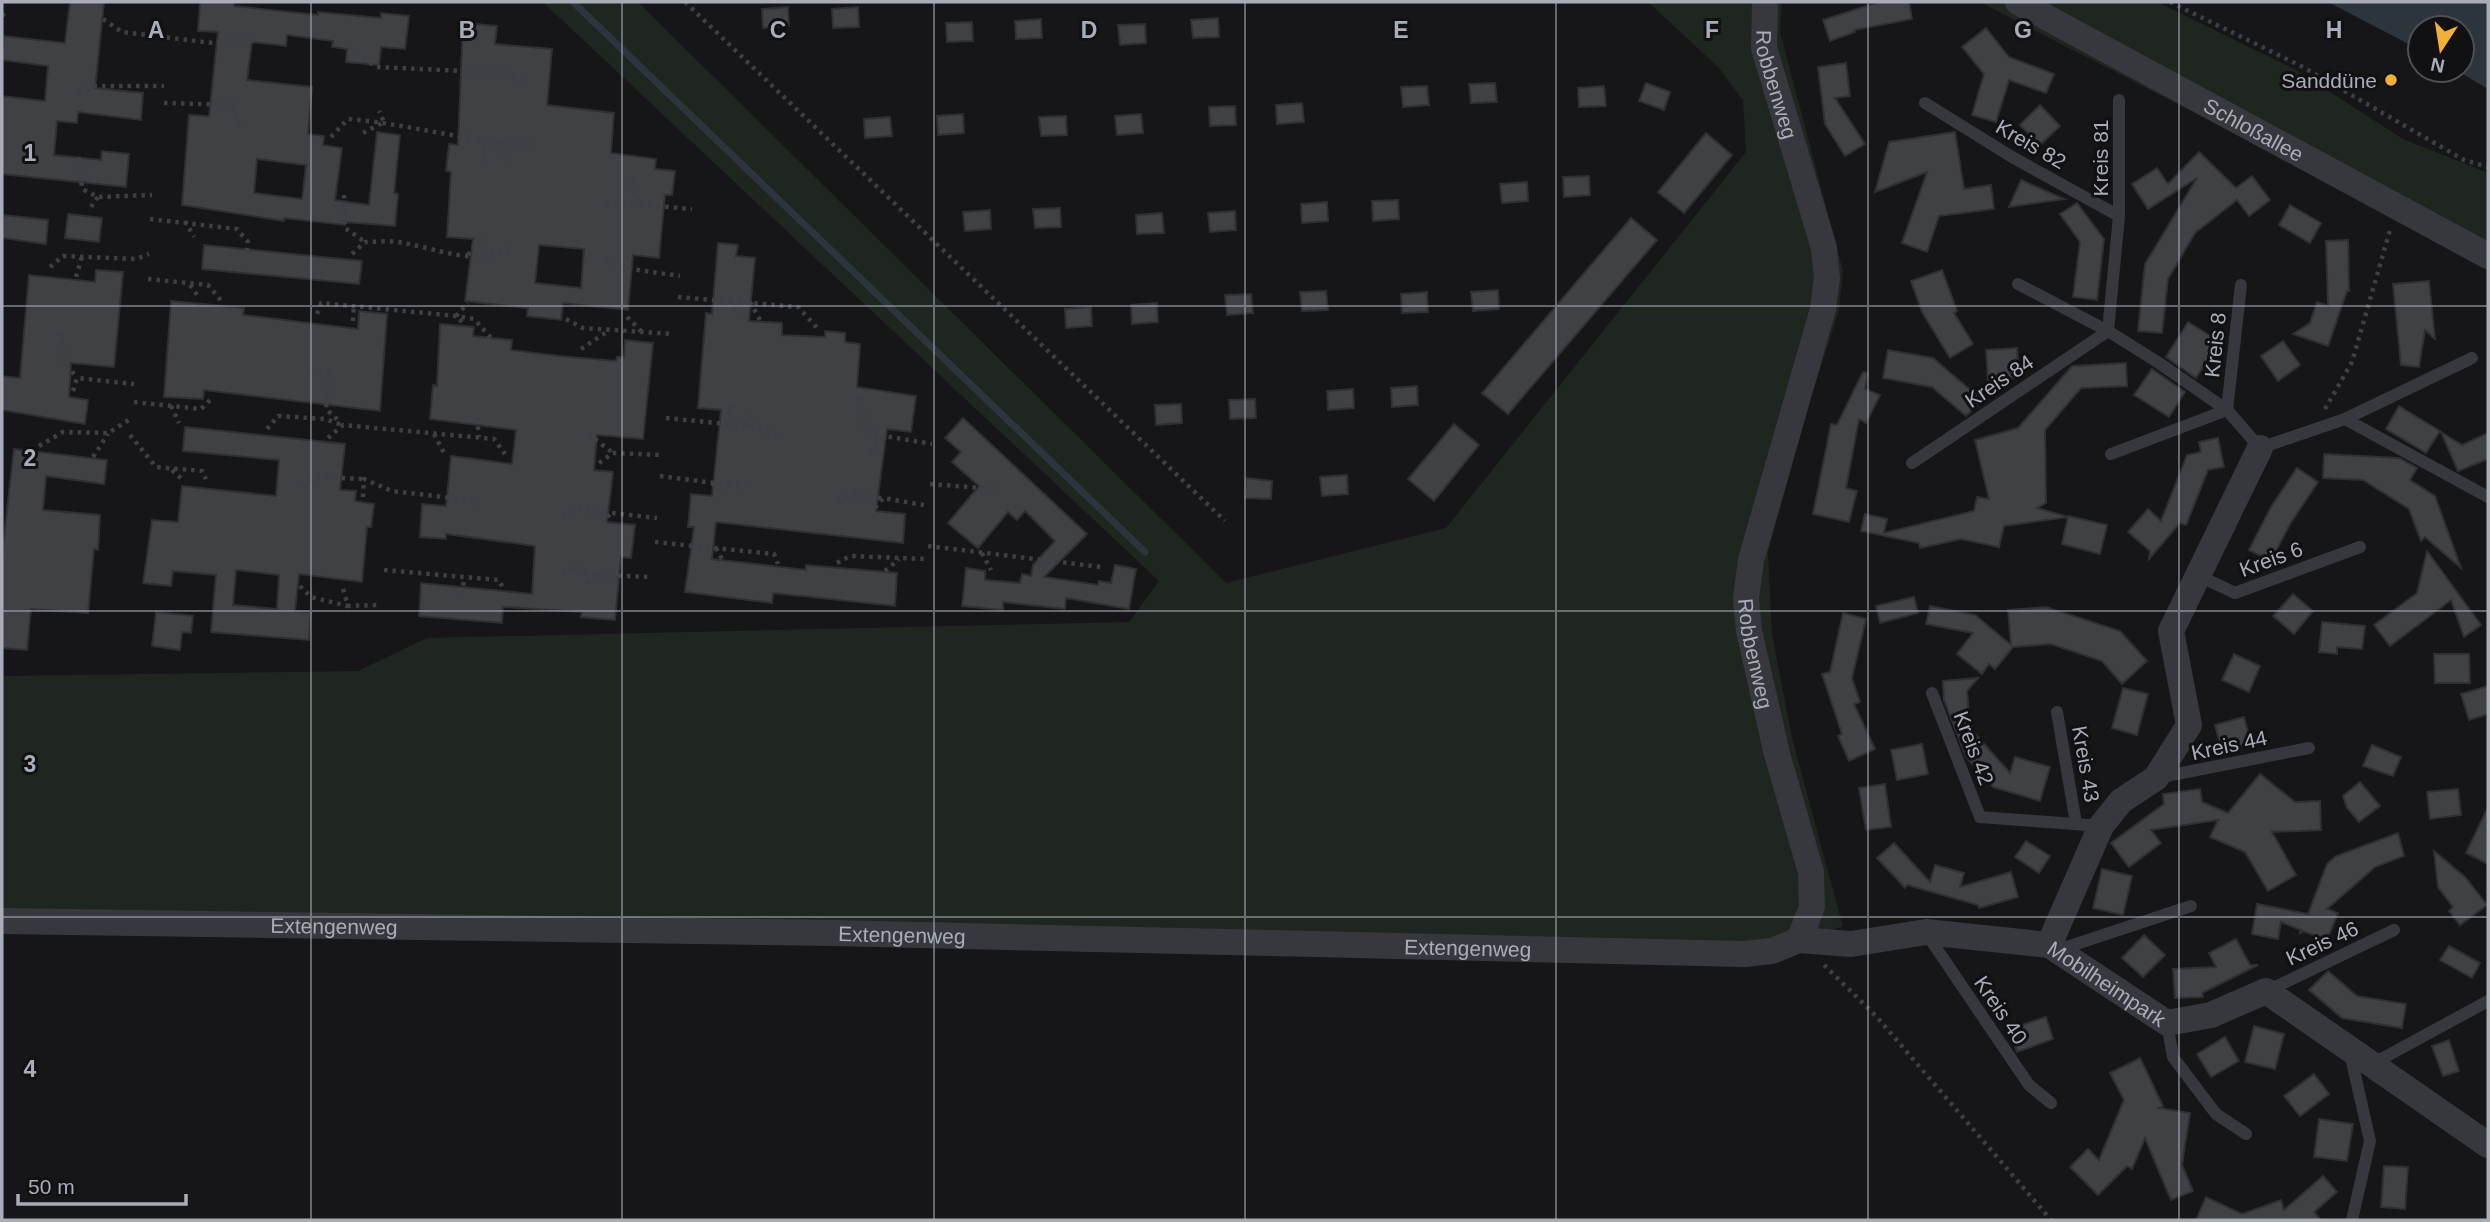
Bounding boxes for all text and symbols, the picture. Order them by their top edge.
north arrow [2406,14,2476,84]
text: A [148,17,164,43]
text: B [459,17,475,43]
text: C [770,17,786,43]
text: D [1081,17,1097,43]
text: E [1393,17,1409,43]
text: F [1705,17,1719,43]
text: G [2014,17,2032,43]
text: H [2326,17,2342,43]
street label: Robbenweg [1752,30,1802,141]
text: N [2429,53,2446,77]
place label: Sanddüne [2281,69,2377,92]
marker: Sanddüne [2383,72,2399,88]
street label: Schloßallee [2200,93,2308,166]
street label: Kreis 82 [1992,115,2070,173]
street label: Kreis 81 [2089,119,2112,197]
text: 1 [24,140,37,166]
street label: Kreis 8 [2200,311,2230,379]
street label: Kreis 84 [1961,350,2038,412]
text: 2 [24,445,36,471]
street label: Kreis 6 [2236,537,2306,581]
street label: Robbenweg [1735,597,1778,711]
street label: Kreis 42 [1949,708,1999,788]
street label: Kreis 43 [2068,724,2104,804]
street label: Kreis 44 [2189,726,2269,764]
text: 3 [24,751,36,777]
street label: Extengenweg [270,913,398,938]
street label: Kreis 46 [2282,916,2362,970]
street label: Extengenweg [838,922,966,948]
street label: Extengenweg [1404,935,1532,961]
street label: Mobilheimpark [2044,936,2171,1031]
street label: Kreis 40 [1970,972,2032,1048]
text: 4 [24,1056,37,1082]
scale bar [18,1162,186,1206]
text: 50 m [28,1175,75,1198]

